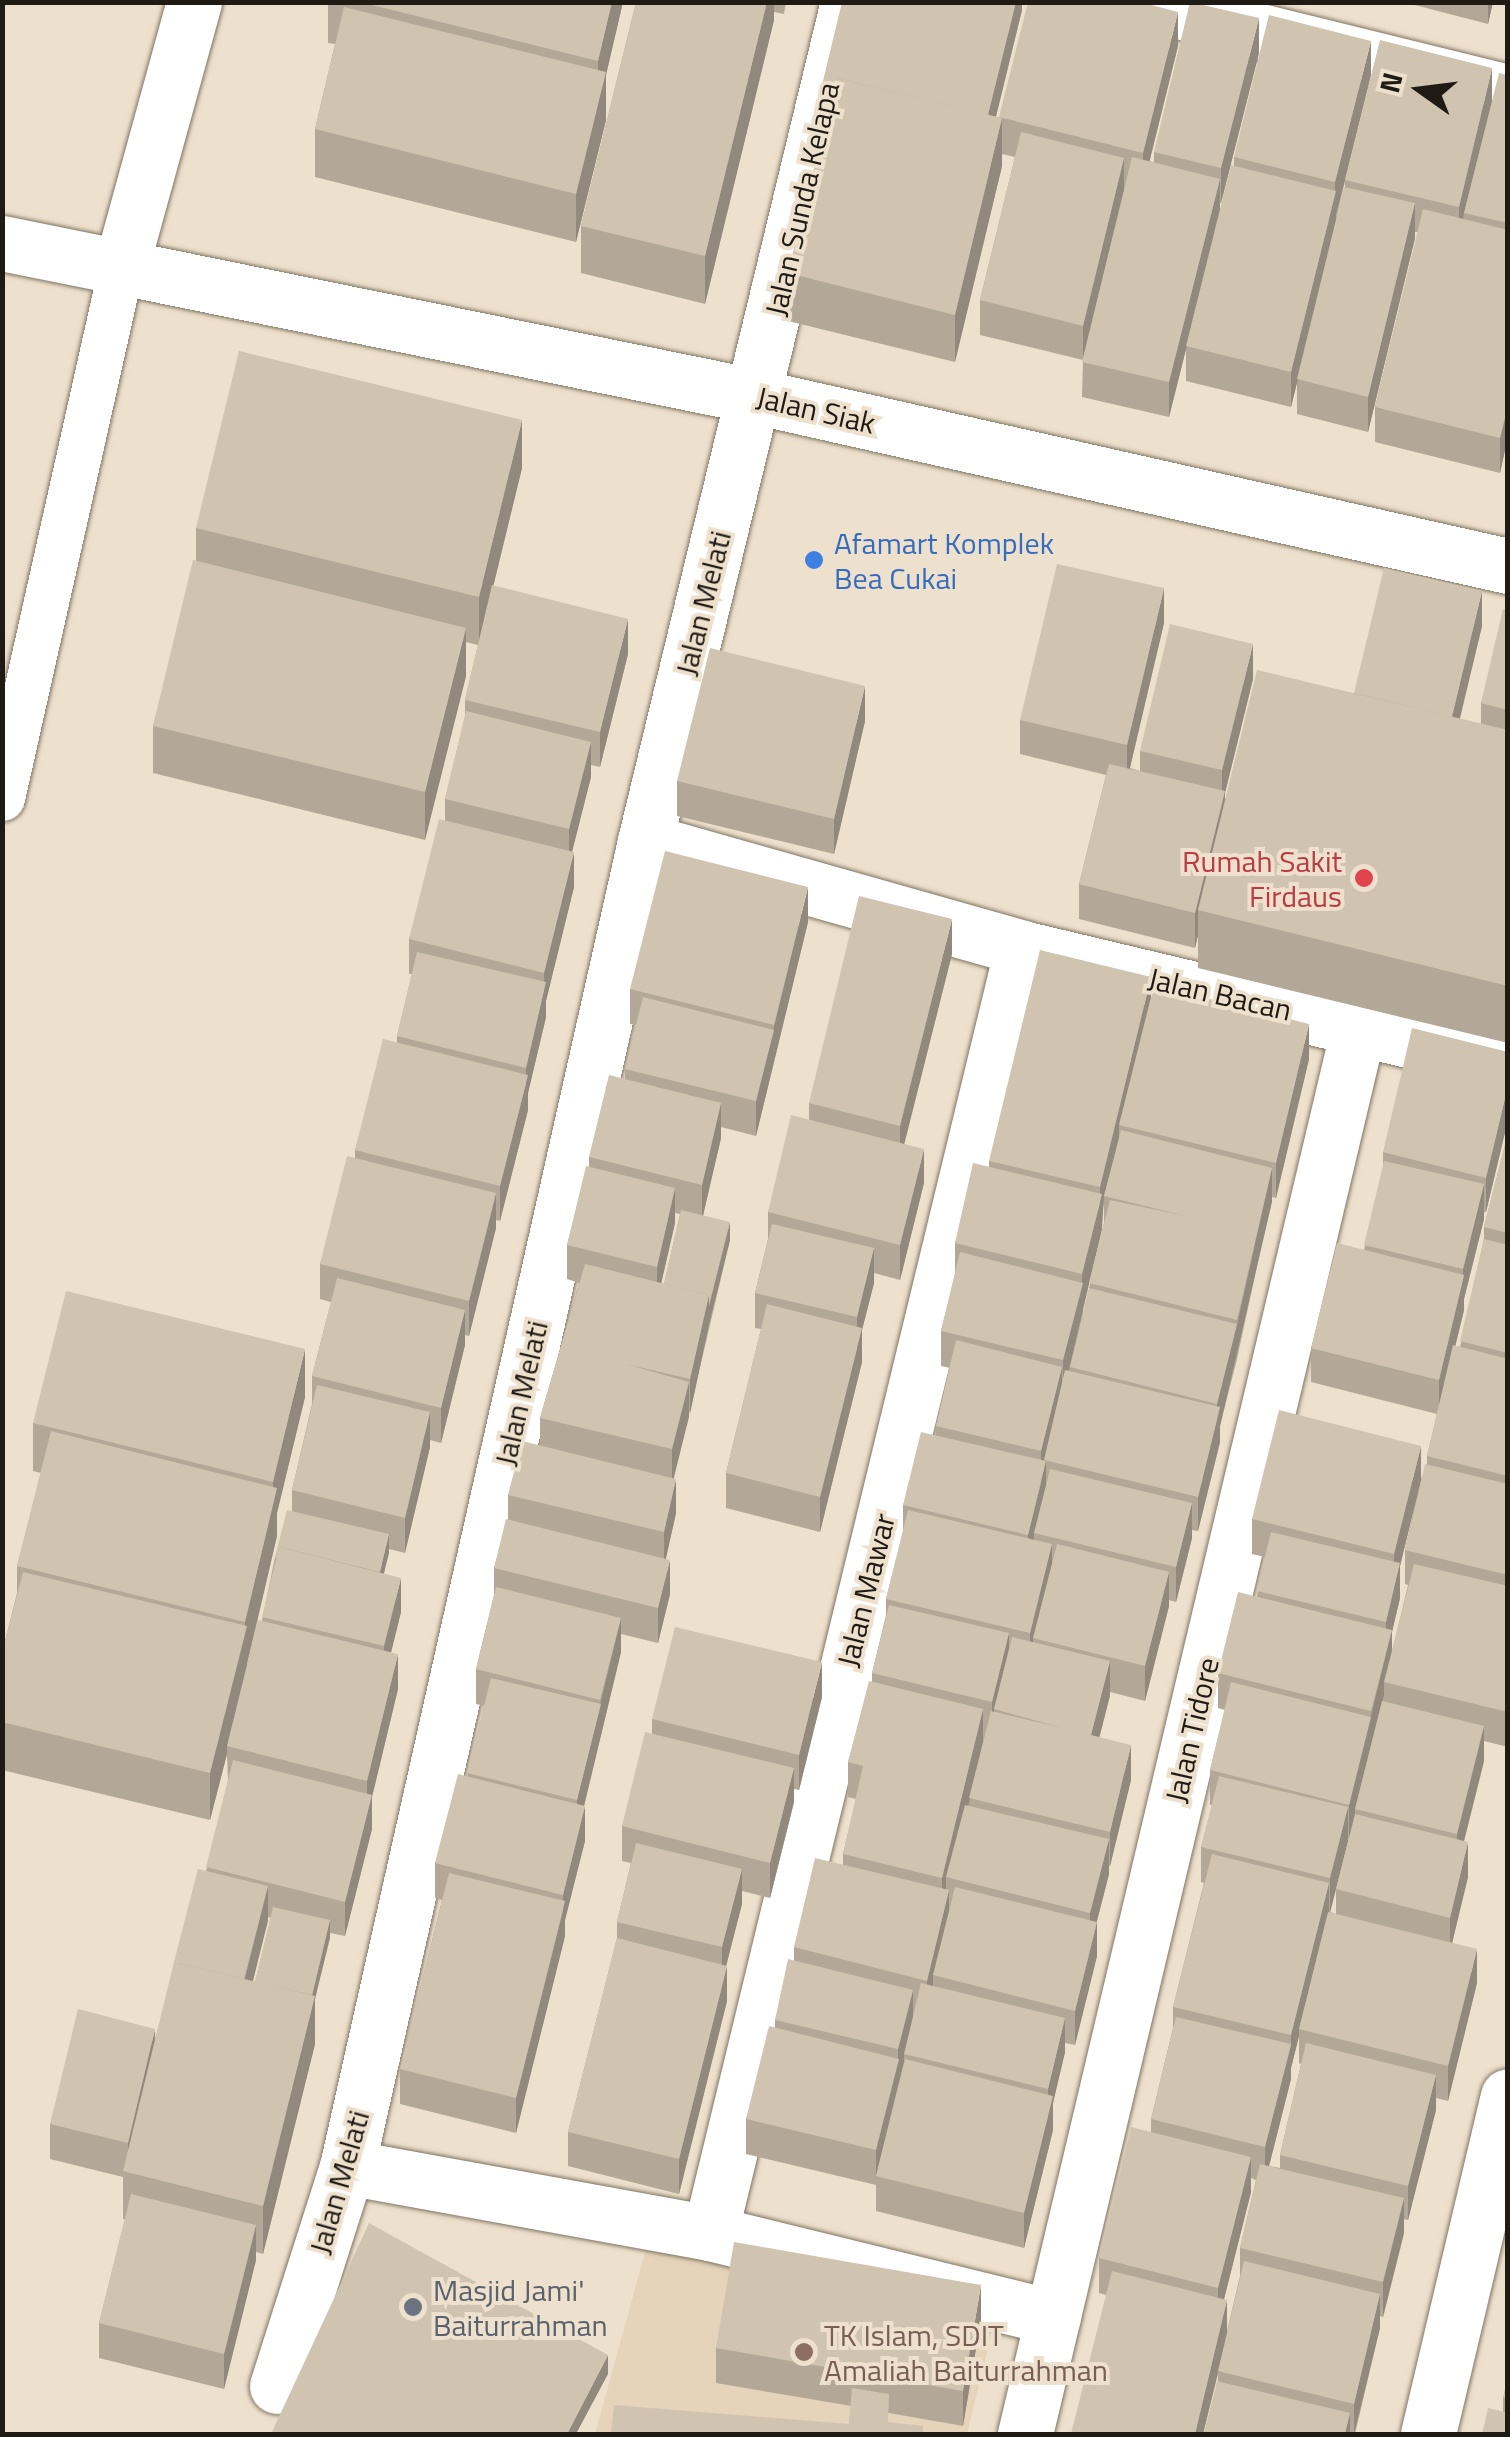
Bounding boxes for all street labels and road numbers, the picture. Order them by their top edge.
street label: Jalan Sunda Kelapa [758,79,846,319]
street label: Jalan Siak [753,379,879,441]
street label: Jalan Melati [668,527,738,679]
street label: Jalan Bacan [1145,960,1295,1028]
street label: Jalan Melati [487,1317,555,1469]
street label: Jalan Mawar [830,1510,902,1670]
street label: Jalan Tidore [1158,1654,1226,1806]
street label: Jalan Melati [301,2106,377,2258]

